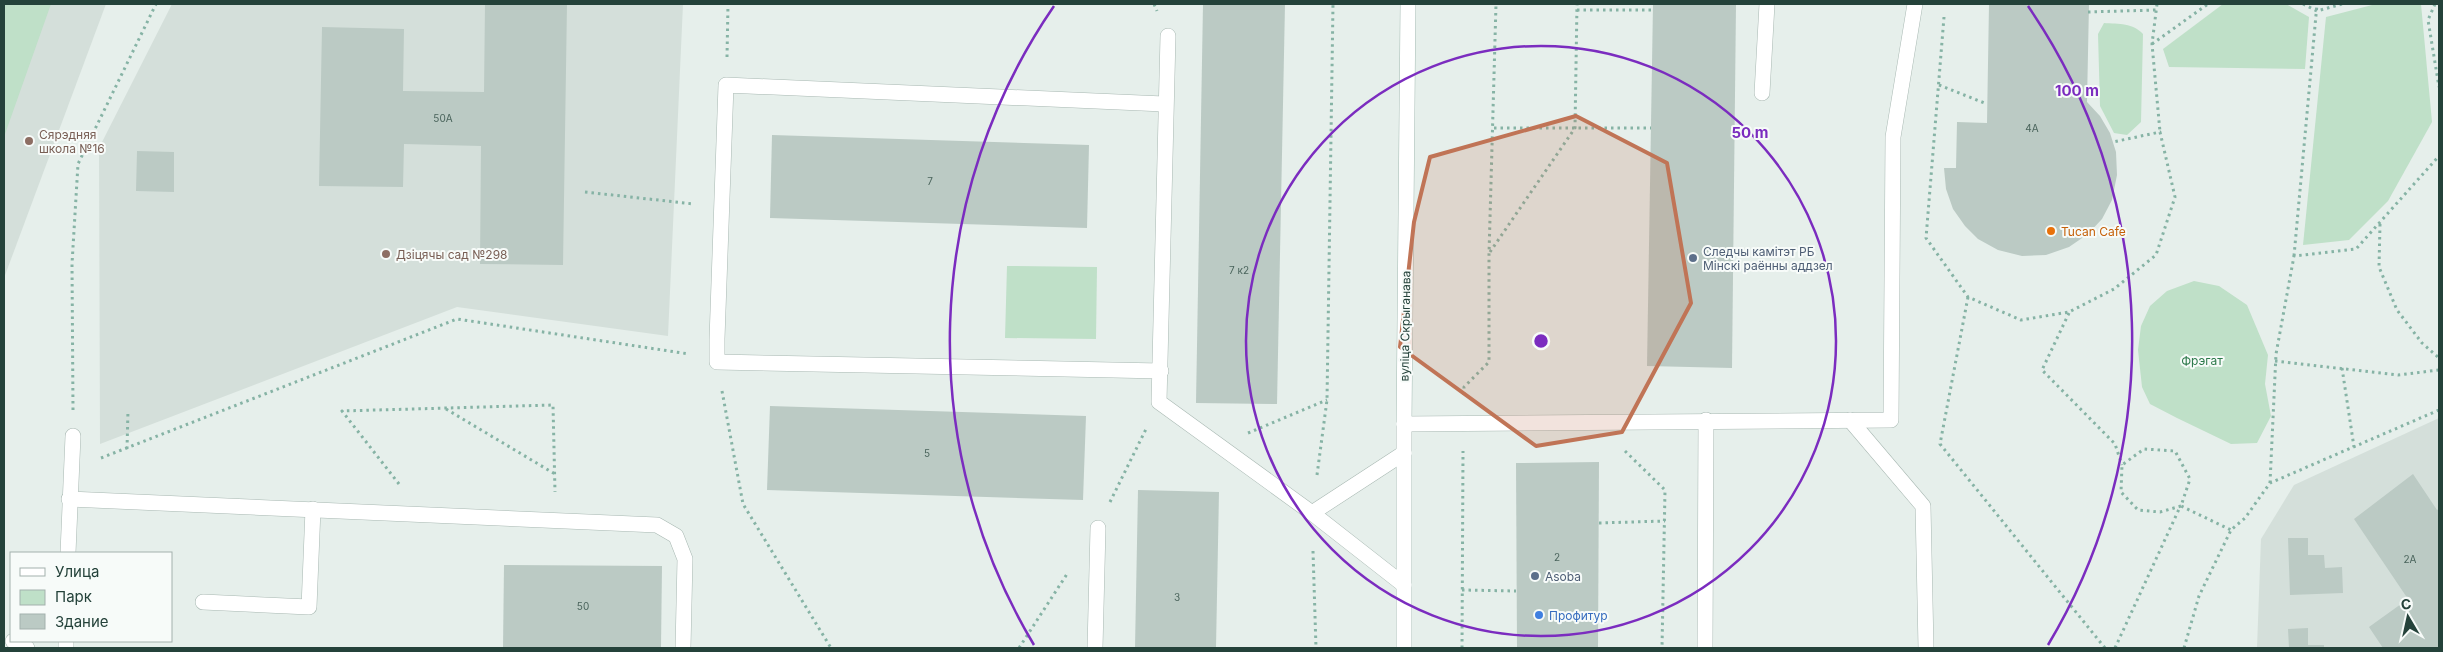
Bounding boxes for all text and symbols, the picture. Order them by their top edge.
text: 100 m [2055,81,2099,100]
house number: 50А [433,112,453,124]
house number: 4А [2025,122,2039,134]
text: 50 m [1732,123,1768,142]
place label: Сярэдняя школа №16 [39,127,105,156]
marker: Сярэдняя школа №16 [23,135,35,147]
house number: 7 [927,175,933,187]
place label: Tucan Cafe [2061,224,2126,239]
marker: Tucan Cafe [2045,225,2057,237]
place label: Следчы камітэт РБ Мінскі раённы аддзел [1703,244,1833,273]
place label: Дзіцячы сад №298 [396,247,508,262]
marker: Дзіцячы сад №298 [380,248,392,260]
marker: Следчы камітэт РБ Мінскі раённы аддзел [1687,252,1699,264]
house number: 7 к2 [1229,264,1249,276]
street label: вуліца Скрыганава [1397,270,1413,382]
centre of rings [1532,332,1550,350]
park label: Фрэгат [2181,353,2223,368]
house number: 5 [924,447,930,459]
house number: 2 [1554,551,1560,563]
legend [10,552,172,642]
house number: 2А [2404,553,2417,565]
text: Улица [55,562,99,581]
place label: Asoba [1545,569,1581,584]
marker: Asoba [1529,570,1541,582]
text: Парк [55,587,92,606]
house number: 3 [1174,591,1180,603]
north arrow [2383,592,2433,642]
text: С [2399,594,2412,613]
house number: 50 [577,600,589,612]
place label: Профитур [1549,608,1608,623]
marker: Профитур [1533,609,1545,621]
text: Здание [55,612,109,631]

